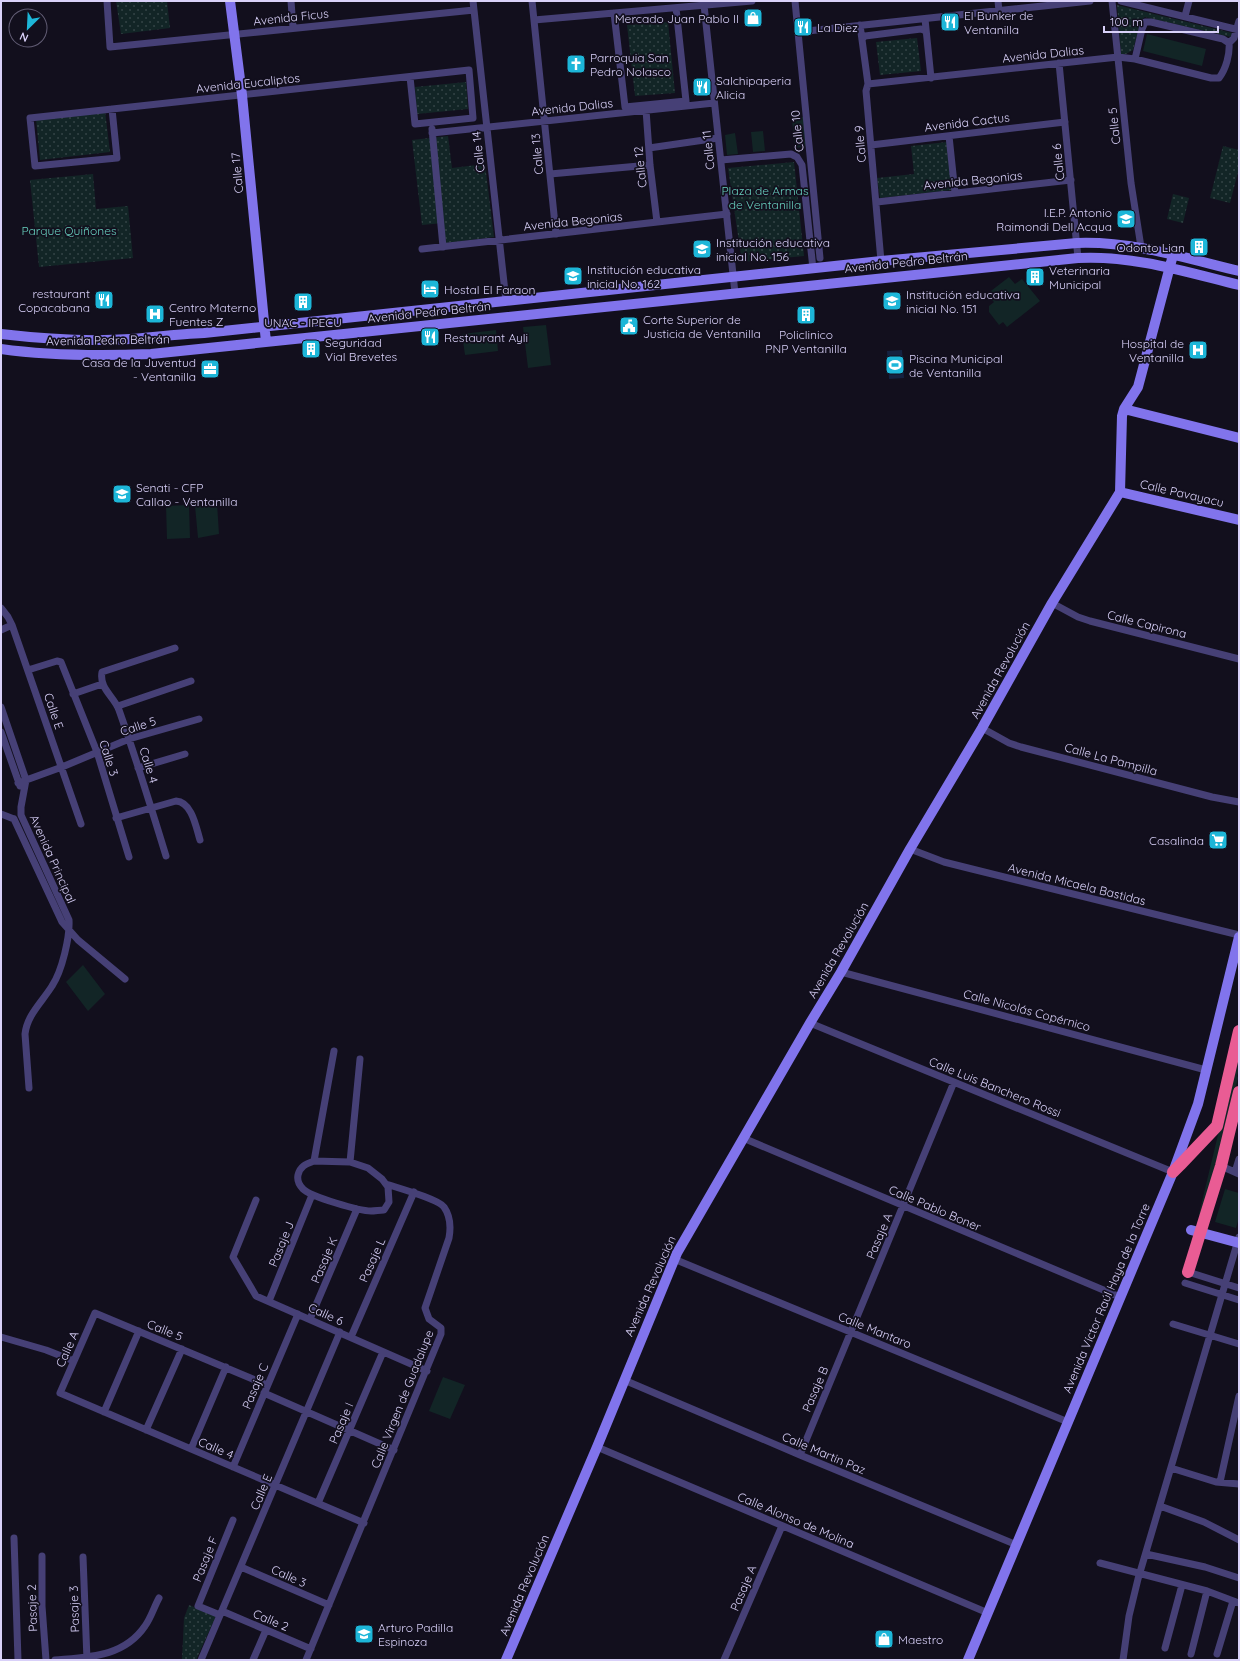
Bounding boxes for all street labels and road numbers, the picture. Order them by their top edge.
street label: Avenida Ficus [252,6,330,28]
street label: Avenida Dalias [1001,42,1085,66]
street label: Avenida Eucaliptos [195,70,301,96]
street label: Avenida Dalias [530,95,614,119]
street label: Calle 5 [1105,107,1123,145]
street label: Calle 10 [787,109,807,153]
street label: Avenida Cactus [924,109,1011,135]
street label: Calle 9 [851,124,869,163]
street label: Calle 11 [698,130,718,170]
street label: Calle 14 [468,131,488,173]
street label: Calle 13 [528,133,546,175]
street label: Calle 6 [1049,142,1067,181]
street label: Calle 12 [630,145,650,188]
street label: Calle 17 [228,152,246,194]
street label: Avenida Begonias [923,167,1023,193]
street label: Avenida Begonias [523,208,623,234]
street label: Avenida Pedro Beltrán [844,248,968,276]
street label: Avenida Pedro Beltrán [367,298,491,326]
street label: Avenida Pedro Beltrán [46,331,170,349]
street label: Calle Pavayacu [1139,476,1225,510]
street label: Calle Capirona [1106,607,1188,641]
street label: Avenida Revolución [967,619,1033,721]
street label: Calle E [41,691,67,731]
street label: Calle 5 [118,713,158,739]
street label: Calle 3 [96,738,122,778]
street label: Calle La Pampilla [1063,739,1159,779]
street label: Calle 4 [136,745,162,785]
street label: Avenida Principal [27,812,79,906]
street label: Avenida Micaela Bastidas [1007,860,1148,908]
street label: Avenida Revolución [804,899,872,1001]
street label: Calle Nicolás Copérnico [962,986,1092,1034]
street label: Calle Luis Banchero Rossi [927,1054,1063,1120]
street label: Calle Pablo Boner [887,1182,984,1234]
street label: Avenida Víctor Raúl Haya de la Torre [1059,1201,1153,1395]
street label: Pasaje A [863,1211,895,1261]
street label: Pasaje J [265,1219,297,1269]
street label: Avenida Revolución [621,1233,679,1339]
street label: Pasaje K [308,1235,340,1285]
street label: Pasaje L [356,1235,389,1285]
street label: Calle 6 [306,1300,346,1329]
street label: Calle Mantaro [836,1309,914,1351]
street label: Calle 5 [145,1316,185,1344]
street label: Calle A [52,1328,82,1370]
street label: Calle Virgen de Guadalupe [367,1328,437,1470]
street label: Pasaje C [239,1361,271,1411]
street label: Pasaje B [799,1364,831,1414]
street label: Pasaje I [326,1400,356,1446]
street label: Calle Martin Paz [780,1429,868,1477]
street label: Calle 4 [196,1434,236,1462]
street label: Calle E [247,1472,275,1512]
street label: Calle Alonso de Molina [735,1489,857,1551]
street label: Avenida Revolución [496,1532,552,1638]
street label: Pasaje F [189,1534,221,1584]
street label: Calle 3 [269,1562,309,1590]
street label: Pasaje A [727,1563,759,1613]
street label: Pasaje 2 [24,1584,40,1632]
street label: Pasaje 3 [66,1585,82,1633]
street label: Calle 2 [251,1606,291,1634]

